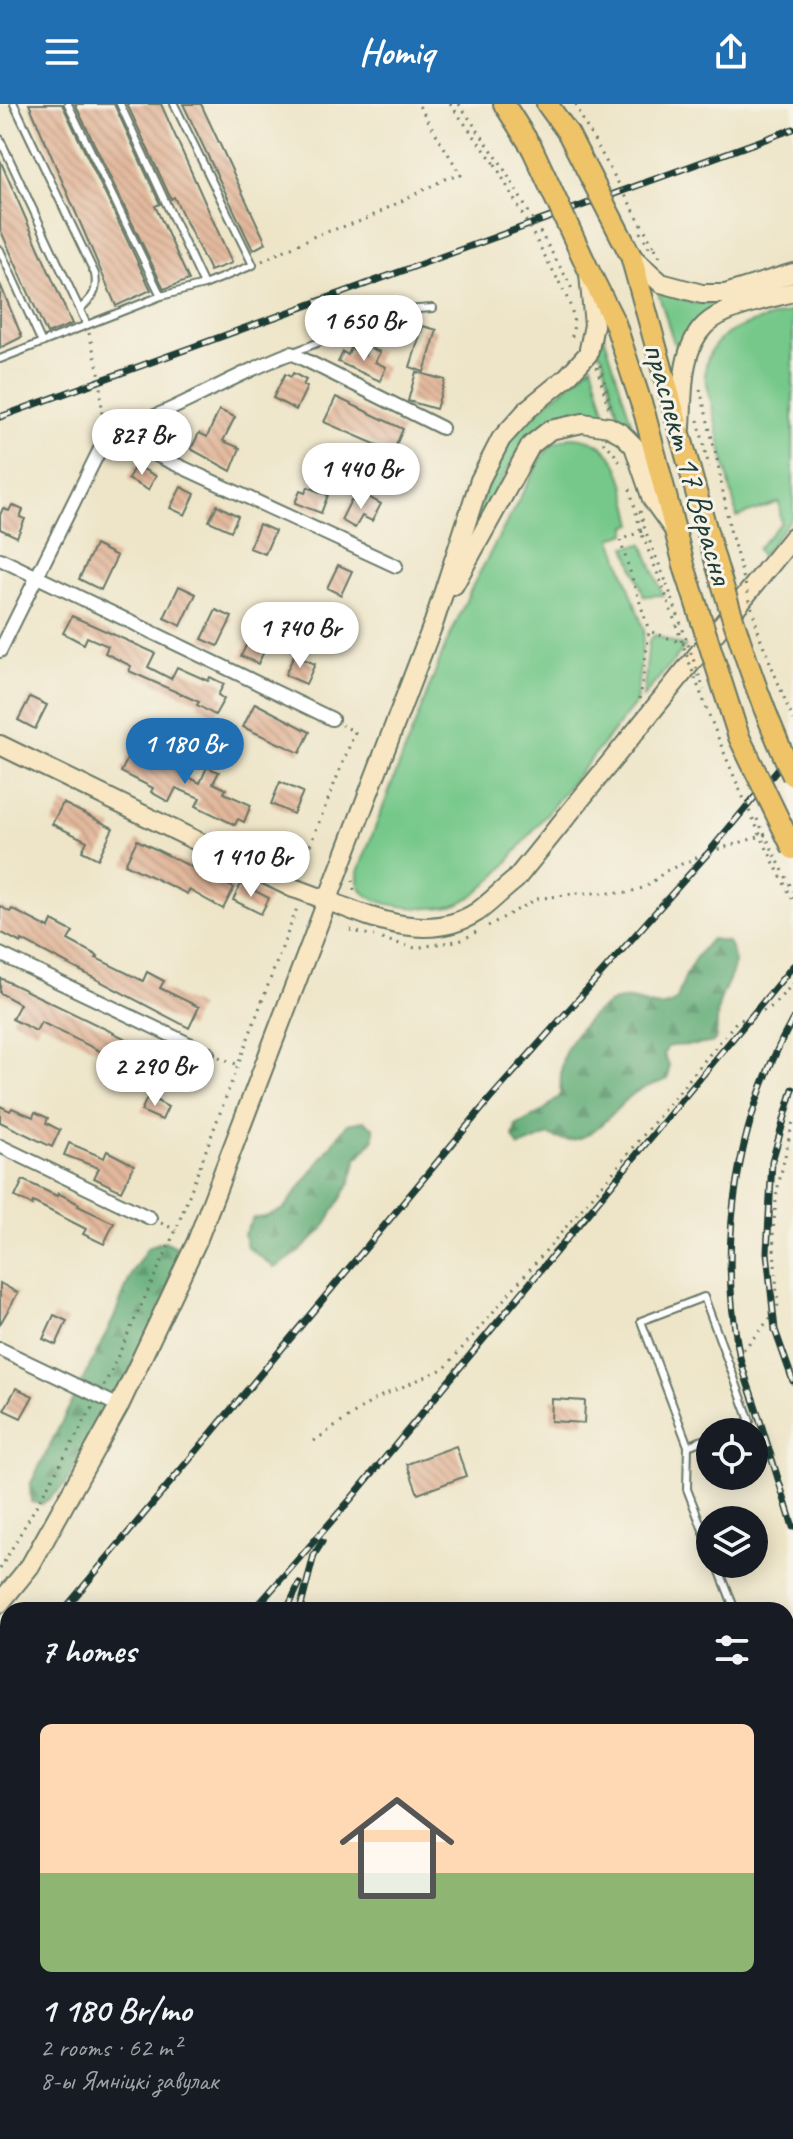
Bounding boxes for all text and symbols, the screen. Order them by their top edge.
text: Homiq [359,29,434,75]
icon: menu [40,30,84,74]
icon: share [709,30,753,74]
pin: 1 650 Br [281,295,447,363]
text: 1 650 Br [323,304,405,337]
street label: праспект 17 Верасня [634,337,745,591]
pin: 827 Br [77,409,207,477]
text: 827 Br [110,418,174,451]
pin: 1 440 Br [278,443,444,511]
text: 1 440 Br [320,452,402,485]
pin: 1 740 Br [217,602,383,670]
text: 1 740 Br [259,611,341,644]
pin: 1 180 Br [102,718,268,786]
text: 1 180 Br [144,727,226,760]
pin: 1 410 Br [168,831,334,899]
text: 1 410 Br [210,840,292,873]
pin: 2 290 Br [72,1040,238,1108]
text: 2 290 Br [114,1049,196,1082]
map controls [696,1418,768,1578]
button: locate [696,1418,768,1490]
button: layers [696,1506,768,1578]
icon: filters [710,1628,754,1672]
text: 7 homes [40,1629,136,1672]
icon: home [325,1776,469,1920]
text: 1 180 Br/mo [40,1988,191,2031]
text: 2 rooms · 62 m² [40,2031,181,2064]
text: 8-ы Ямніцкі завулак [40,2064,218,2097]

